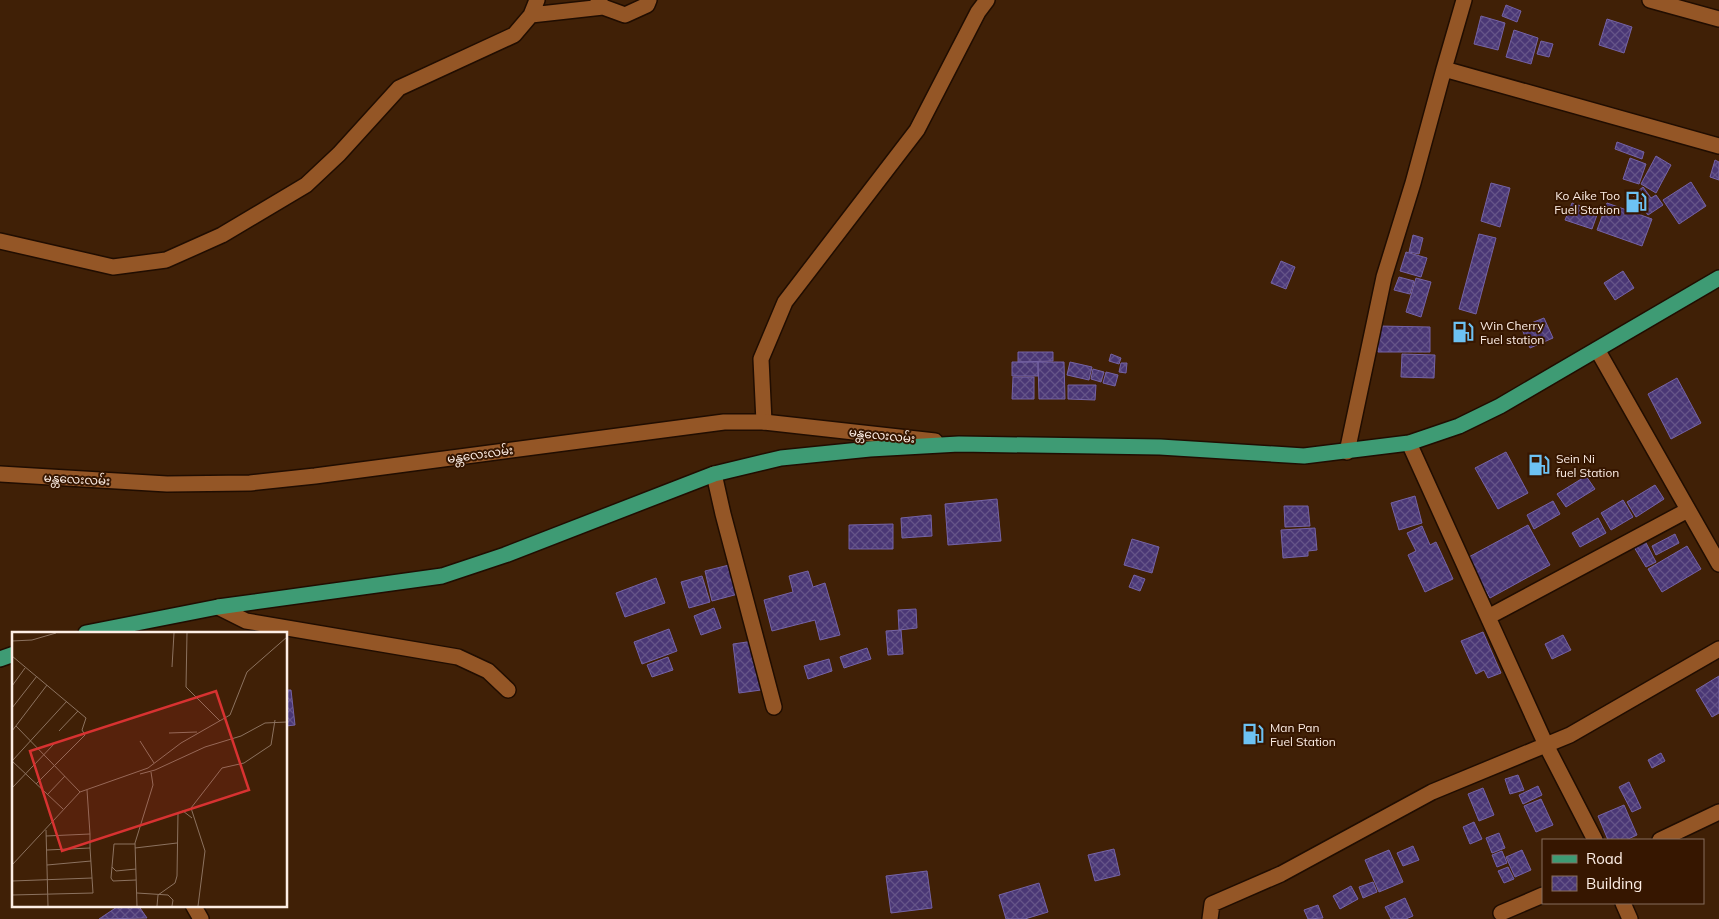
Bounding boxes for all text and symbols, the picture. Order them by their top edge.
place label: Ko Aike Too Fuel Station [1554,188,1620,217]
fuel station icon: Ko Aike Too Fuel Station [1623,189,1649,215]
place label: Win Cherry Fuel station [1480,318,1544,347]
fuel station icon: Win Cherry Fuel station [1450,319,1476,345]
street label: မန္တလေးလမ်း [848,423,916,449]
street label: မန္တလေးလမ်း [446,441,514,469]
place label: Sein Ni fuel Station [1556,451,1619,480]
fuel station icon: Sein Ni fuel Station [1526,452,1552,478]
street label: မန္တလေးလမ်း [43,469,111,491]
inset map [12,632,288,906]
place label: Man Pan Fuel Station [1270,720,1336,749]
fuel station icon: Man Pan Fuel Station [1240,721,1266,747]
legend [1542,839,1704,904]
text: Road [1586,849,1623,868]
text: Building [1586,874,1642,893]

